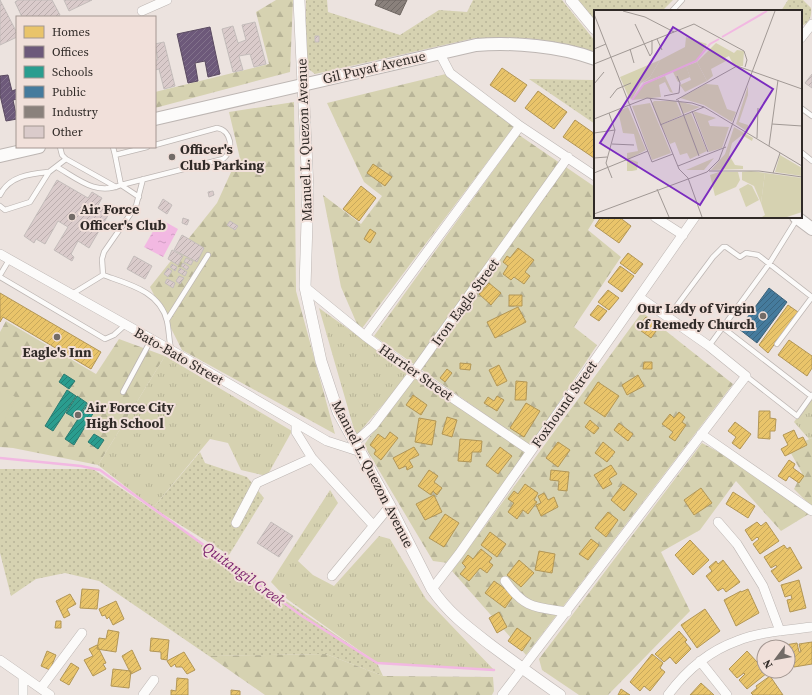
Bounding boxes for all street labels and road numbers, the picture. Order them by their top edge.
street label: Gil Puyat Avenue [321,45,427,89]
street label: Manuel L. Quezon Avenue [291,58,317,222]
street label: Iron Eagle Street [426,254,504,350]
street label: Bato-Bato Street [131,322,228,390]
street label: Harrier Street [375,339,457,405]
street label: Foxhound Street [526,356,602,452]
street label: Manuel L. Quezon Avenue [327,397,419,551]

